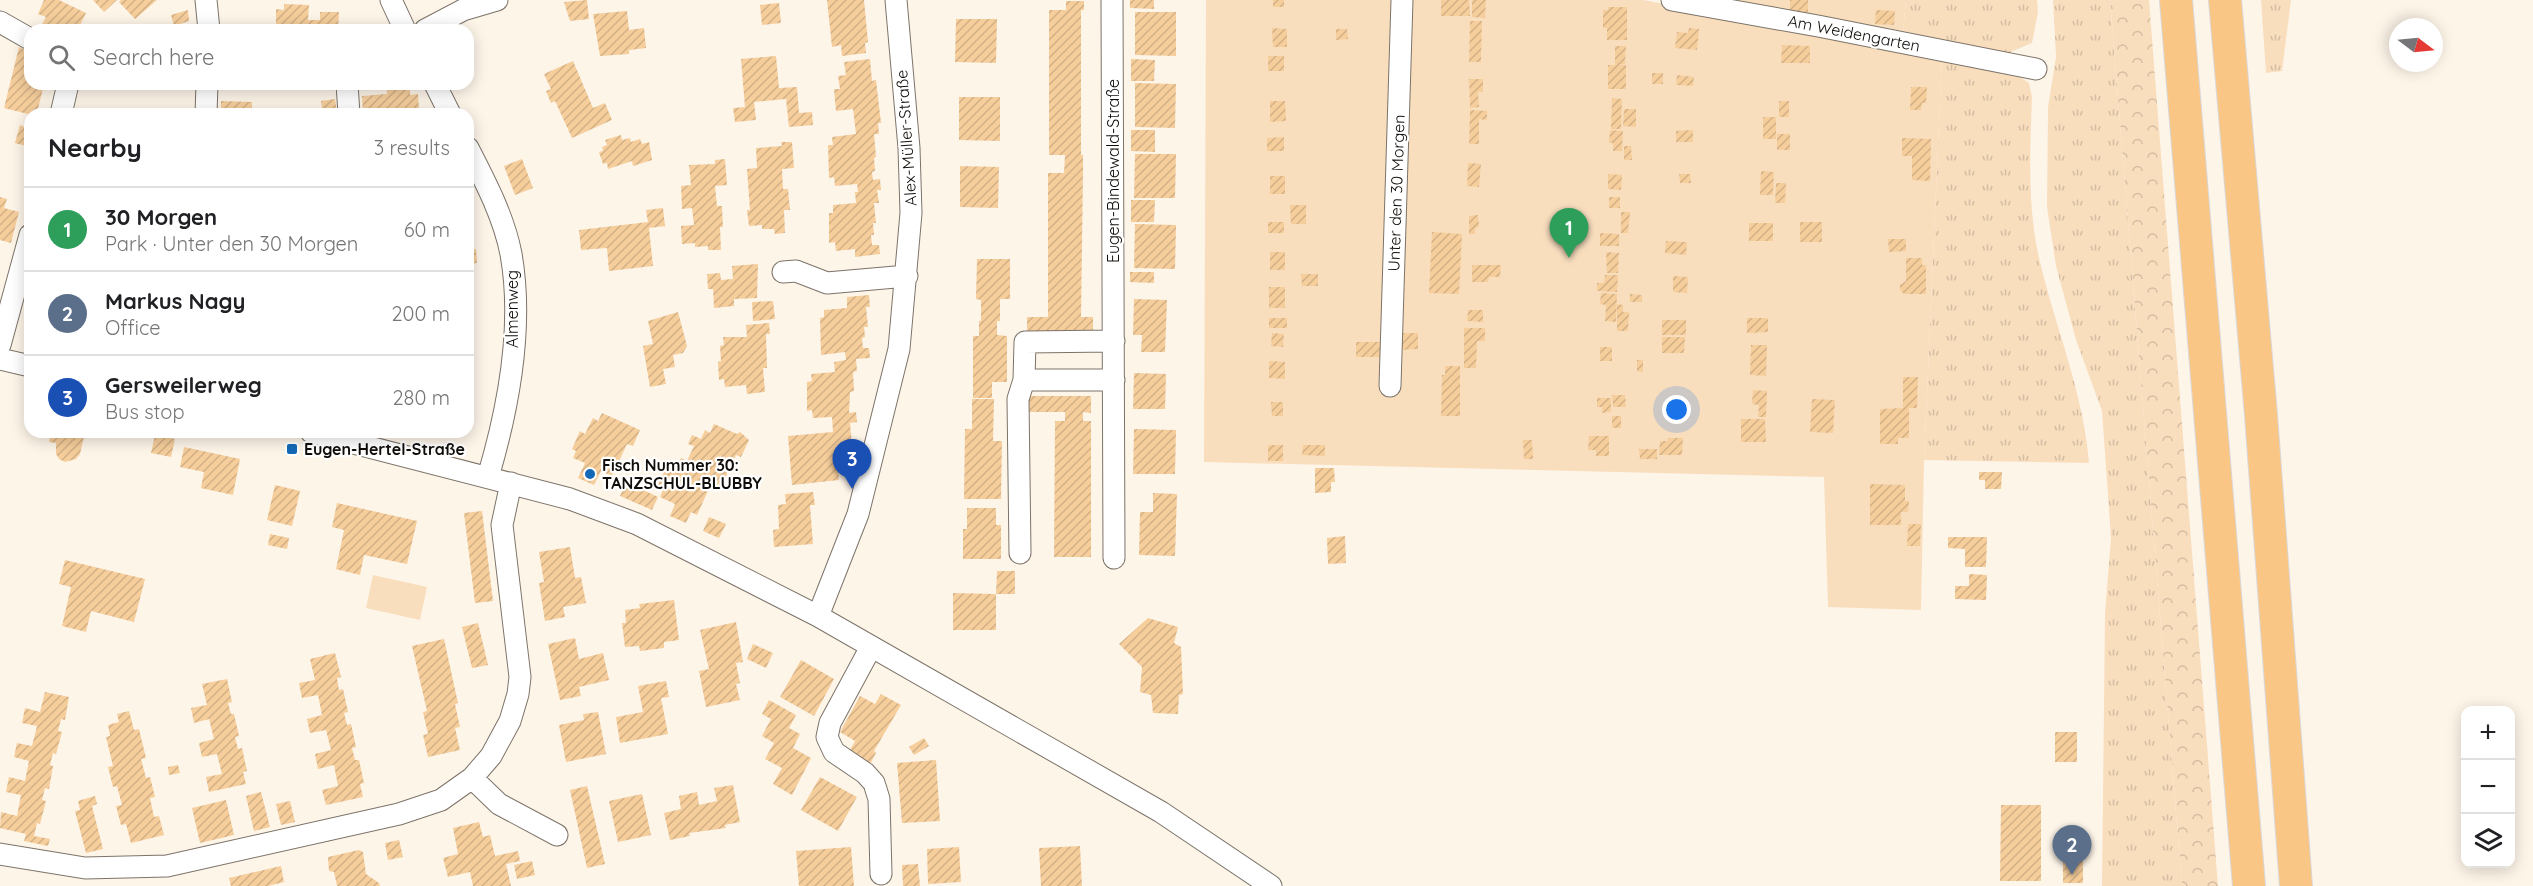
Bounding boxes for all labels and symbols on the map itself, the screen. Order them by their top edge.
street label: Am Weidengarten [1786,10,1922,56]
north arrow [2389,18,2443,72]
street label: Alex-Müller-Straße [891,69,921,207]
street label: Eugen-Bindewald-Straße [1103,79,1123,263]
street label: Unter den 30 Morgen [1383,114,1409,272]
pin: 1 [1550,208,1588,258]
street label: Almenweg [502,270,522,348]
your location [1662,395,1691,424]
place label: Eugen-Hertel-Straße [304,439,465,459]
pin: 3 [832,440,872,489]
marker: Eugen-Hertel-Straße [285,442,299,456]
place label: Fisch Nummer 30: TANZSCHUL-BLUBBY [602,455,762,493]
marker: Fisch Nummer 30: TANZSCHUL-BLUBBY [583,467,597,481]
pin: 2 [2052,826,2092,875]

